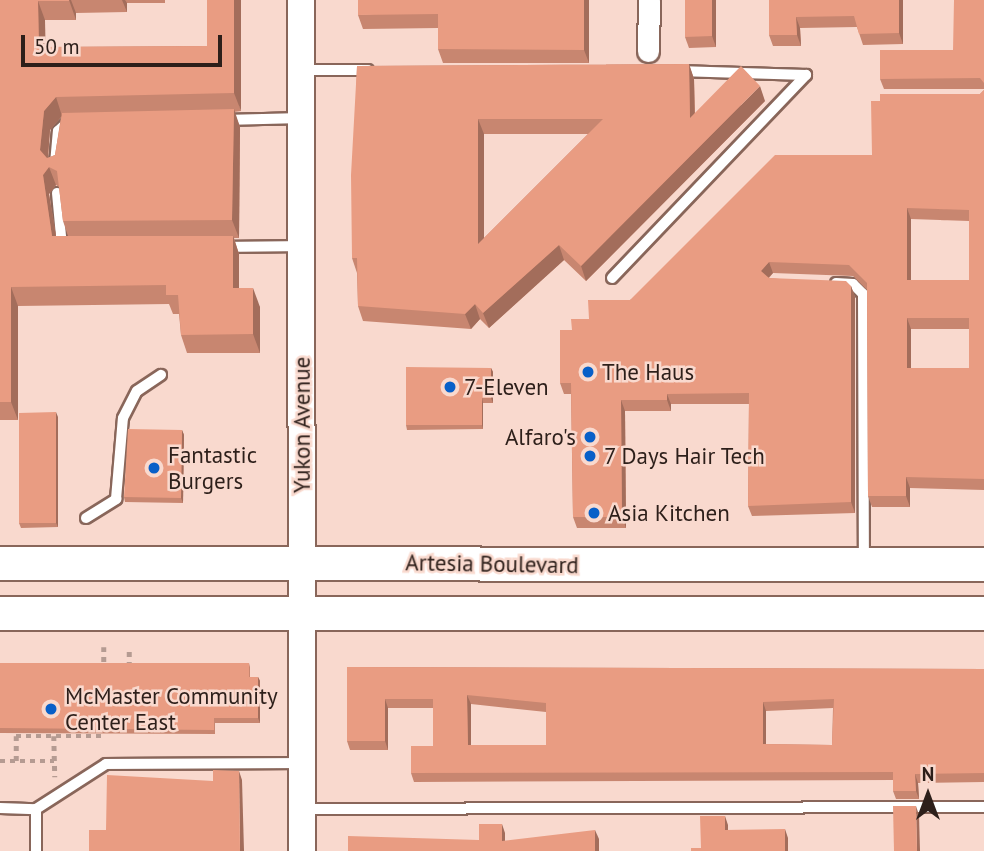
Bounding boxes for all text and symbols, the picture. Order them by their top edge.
scale bar [24,21,226,65]
text: 50 m [34,33,80,60]
street label: Yukon Avenue [288,356,316,494]
place label: The Haus [602,358,694,386]
marker: The Haus [580,364,596,380]
place label: 7-Eleven [464,373,549,401]
marker: 7-Eleven [442,379,458,395]
place label: Alfaro's [505,423,576,451]
marker: Alfaro's [582,429,598,445]
place label: Fantastic Burgers [168,441,257,495]
place label: 7 Days Hair Tech [604,442,767,470]
marker: 7 Days Hair Tech [582,448,598,464]
marker: Fantastic Burgers [146,460,162,476]
place label: Asia Kitchen [608,499,730,527]
marker: Asia Kitchen [586,505,602,521]
street label: Artesia Boulevard [405,549,579,579]
place label: McMaster Community Center East [65,682,278,736]
marker: McMaster Community Center East [43,701,59,717]
north arrow [893,760,963,830]
text: N [922,762,934,786]

